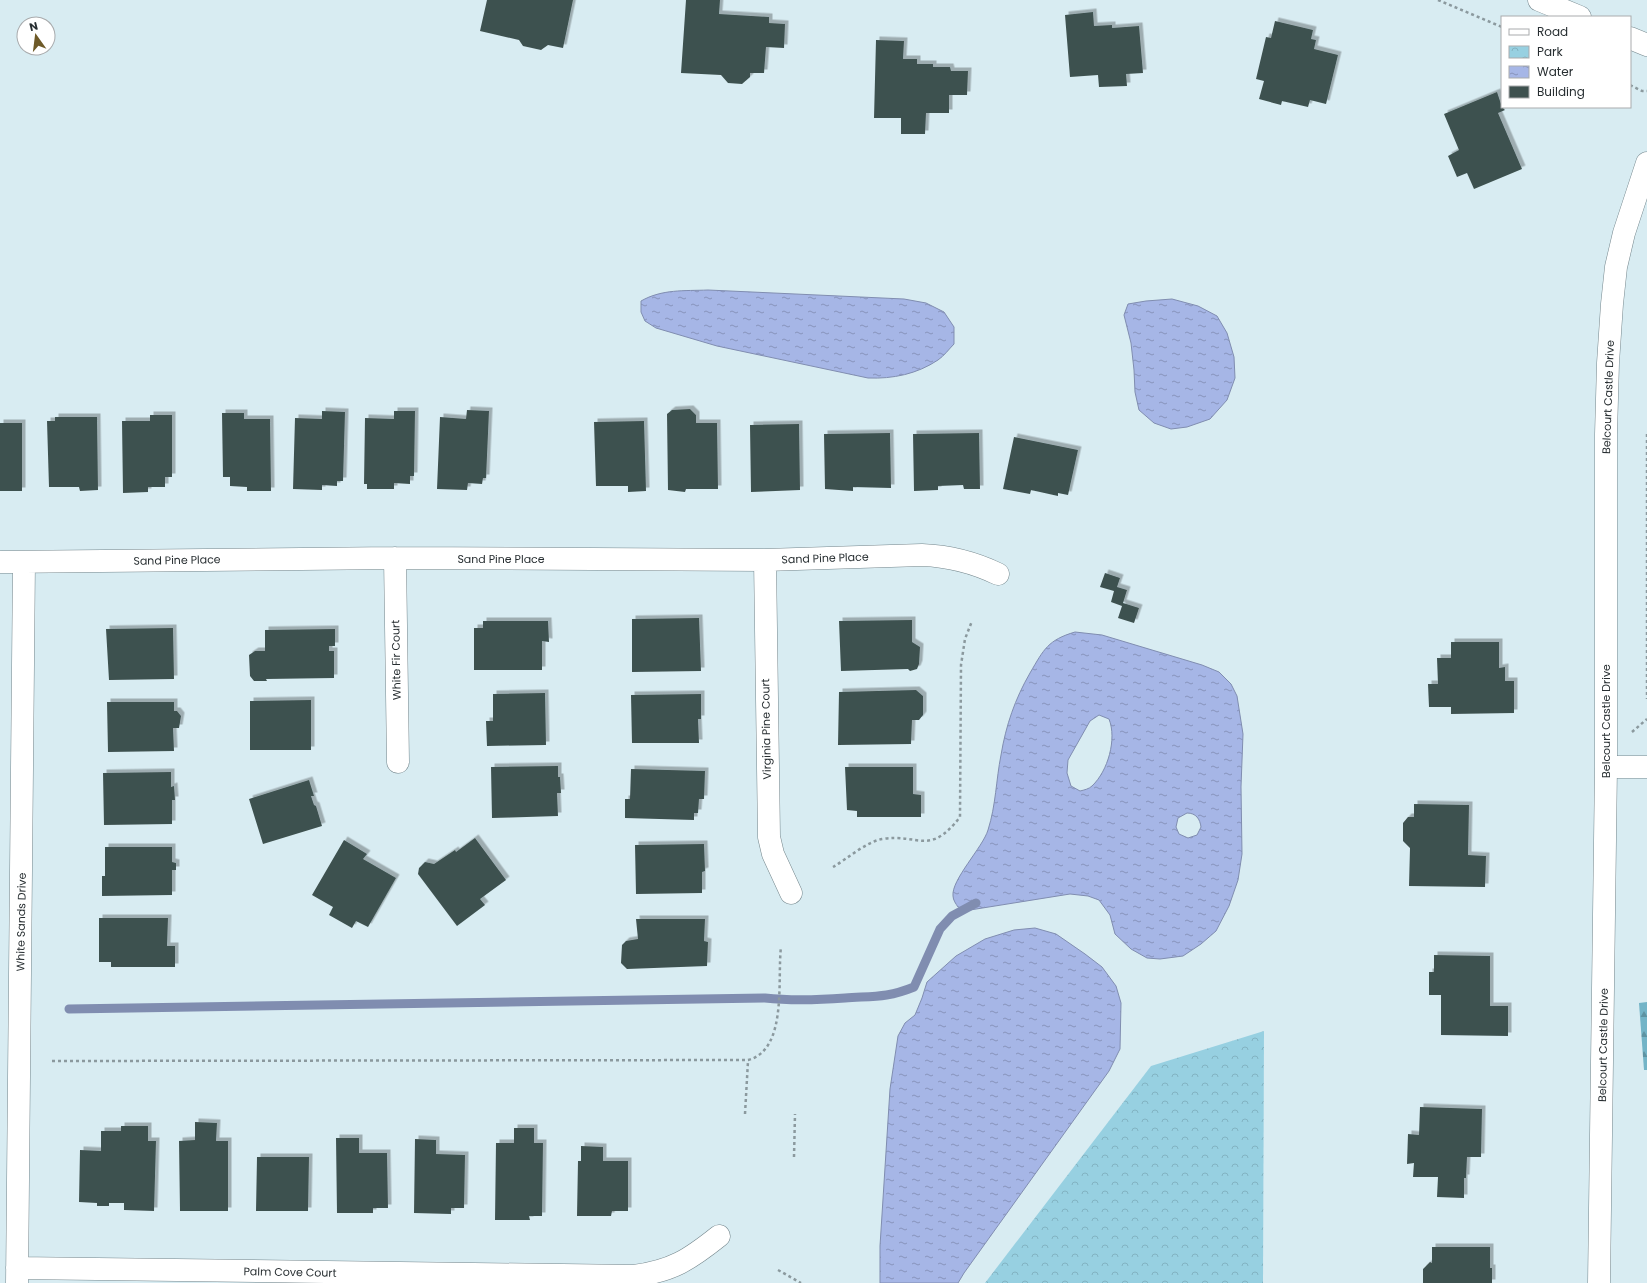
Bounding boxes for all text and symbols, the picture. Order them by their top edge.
north arrow [16,16,56,56]
legend [1501,16,1631,108]
text: N [28,18,40,35]
text: Road [1537,23,1568,40]
text: Park [1537,43,1564,60]
text: Water [1537,63,1574,80]
text: Building [1537,83,1585,100]
street label: Belcourt Castle Drive [1598,340,1618,454]
street label: Sand Pine Place [781,548,869,568]
street label: Sand Pine Place [133,551,221,569]
street label: Sand Pine Place [457,551,545,567]
street label: White Fir Court [387,620,405,700]
street label: Belcourt Castle Drive [1598,664,1614,778]
street label: Virginia Pine Court [757,678,775,780]
street label: White Sands Drive [12,872,30,972]
street label: Belcourt Castle Drive [1594,988,1612,1102]
street label: Palm Cove Court [243,1263,337,1281]

